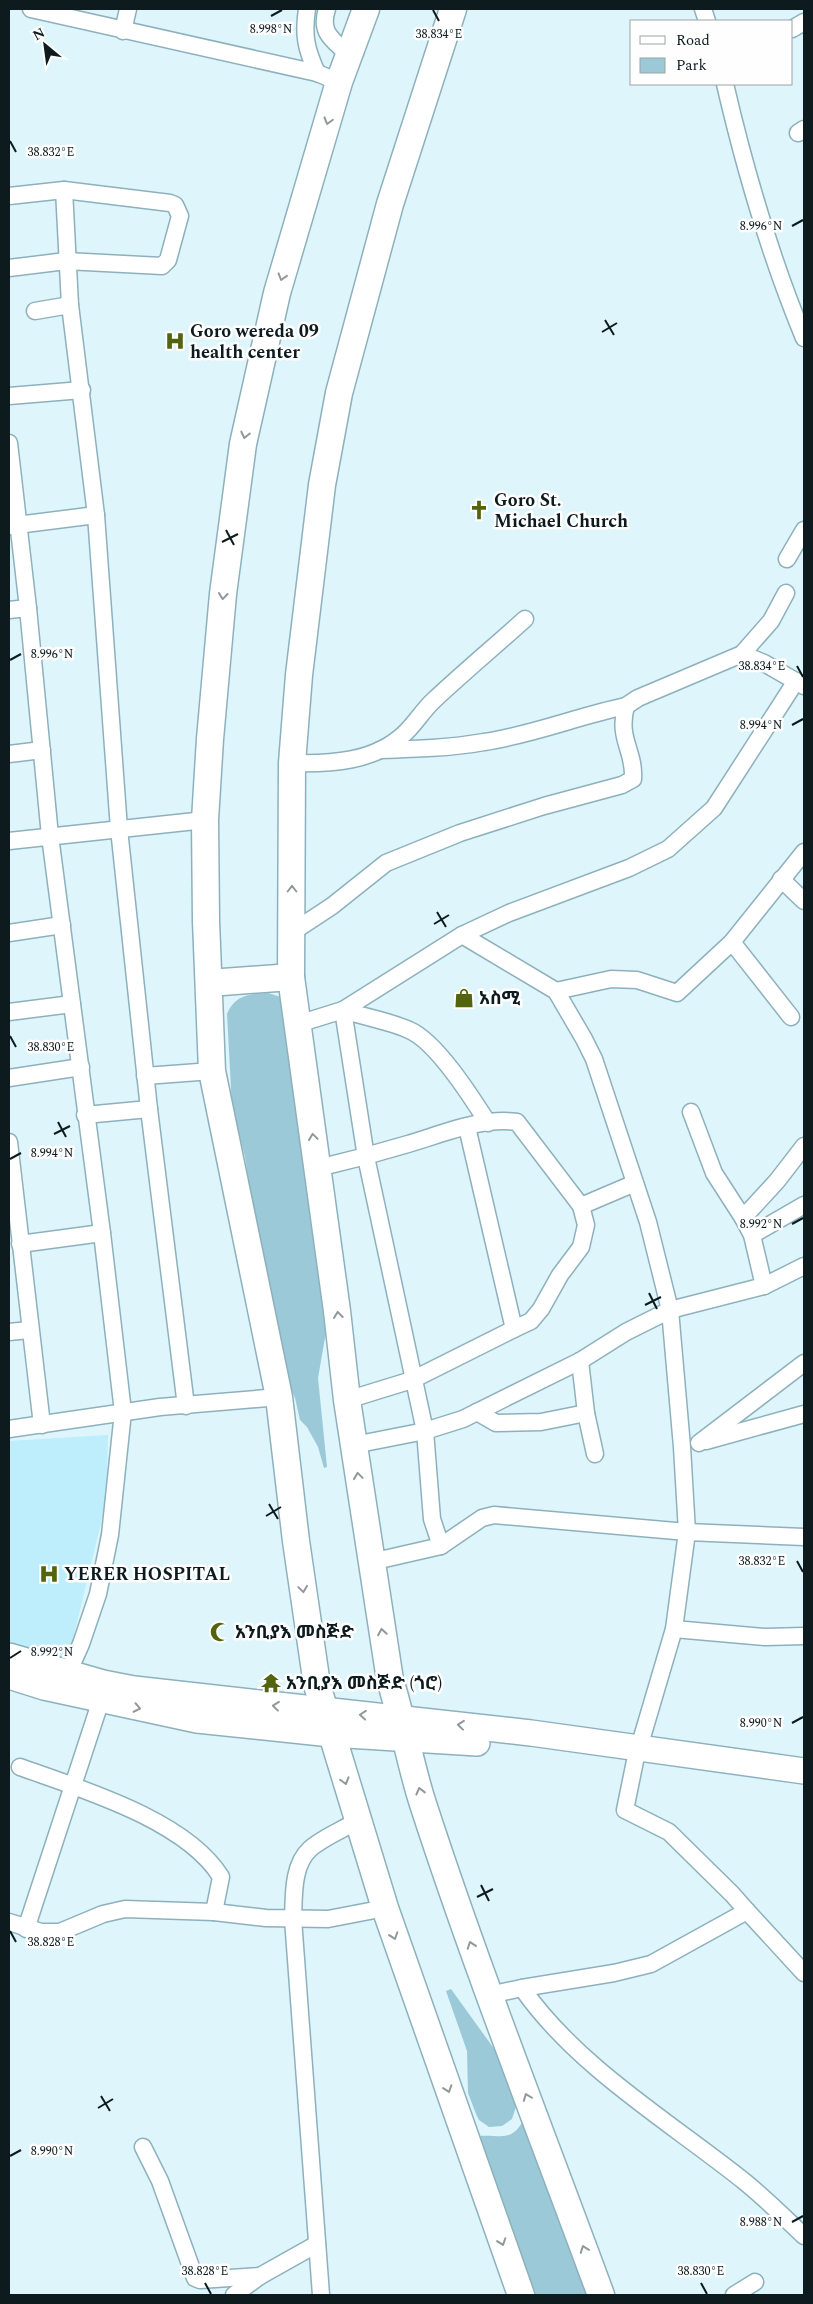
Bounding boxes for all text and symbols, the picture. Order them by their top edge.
north arrow [20,20,70,70]
text: 8.998°N [250,20,292,39]
legend [630,20,793,85]
text: N [29,22,49,46]
text: 38.834°E [416,25,462,44]
text: Road [676,29,710,52]
text: Park [676,54,707,77]
one-way arrow [323,117,333,125]
text: 38.832°E [28,143,74,162]
text: 8.996°N [740,217,782,236]
one-way arrow [277,272,287,281]
place label: Goro wereda 09 health center [190,318,319,366]
hospital icon: Goro wereda 09 health center [164,330,186,352]
one-way arrow [240,431,251,440]
place label: Goro St. Michael Church [494,487,628,535]
church icon: Goro St. Michael Church [468,499,490,521]
one-way arrow [218,592,229,600]
text: 8.996°N [31,645,73,664]
text: 38.834°E [739,657,785,676]
text: 8.994°N [740,716,782,735]
one-way arrow [287,884,297,892]
place label: አስሚ [479,985,521,1012]
shop icon: አስሚ [453,987,475,1009]
text: 38.830°E [28,1038,74,1057]
one-way arrow [309,1133,319,1141]
text: 8.994°N [31,1144,73,1163]
text: 8.992°N [740,1215,782,1234]
one-way arrow [333,1311,344,1319]
one-way arrow [354,1472,364,1481]
text: 38.832°E [739,1552,785,1571]
place label: YERER HOSPITAL [64,1561,230,1588]
hospital icon: YERER HOSPITAL [38,1563,60,1585]
one-way arrow [297,1586,308,1594]
place label: አንቢያእ መስጅድ [235,1619,354,1646]
mosque icon: አንቢያእ መስጅድ [209,1621,231,1643]
one-way arrow [378,1628,388,1636]
text: 8.992°N [31,1643,73,1662]
place label: አንቢያእ መስጅድ (ጎሮ) [286,1670,442,1697]
temple icon: አንቢያእ መስጅድ (ጎሮ) [260,1672,282,1694]
one-way arrow [272,1701,280,1712]
one-way arrow [132,1702,141,1712]
one-way arrow [359,1709,367,1720]
text: 8.990°N [740,1714,782,1733]
one-way arrow [457,1720,465,1731]
one-way arrow [340,1776,350,1785]
one-way arrow [415,1786,426,1795]
one-way arrow [389,1931,399,1939]
text: 38.828°E [28,1933,74,1952]
one-way arrow [467,1941,477,1949]
one-way arrow [442,2084,452,2093]
one-way arrow [523,2093,533,2102]
text: 8.990°N [31,2142,73,2161]
text: 8.988°N [740,2213,782,2232]
one-way arrow [496,2237,506,2246]
one-way arrow [580,2246,590,2254]
text: 38.828°E [182,2262,228,2281]
text: 38.830°E [678,2262,724,2281]

